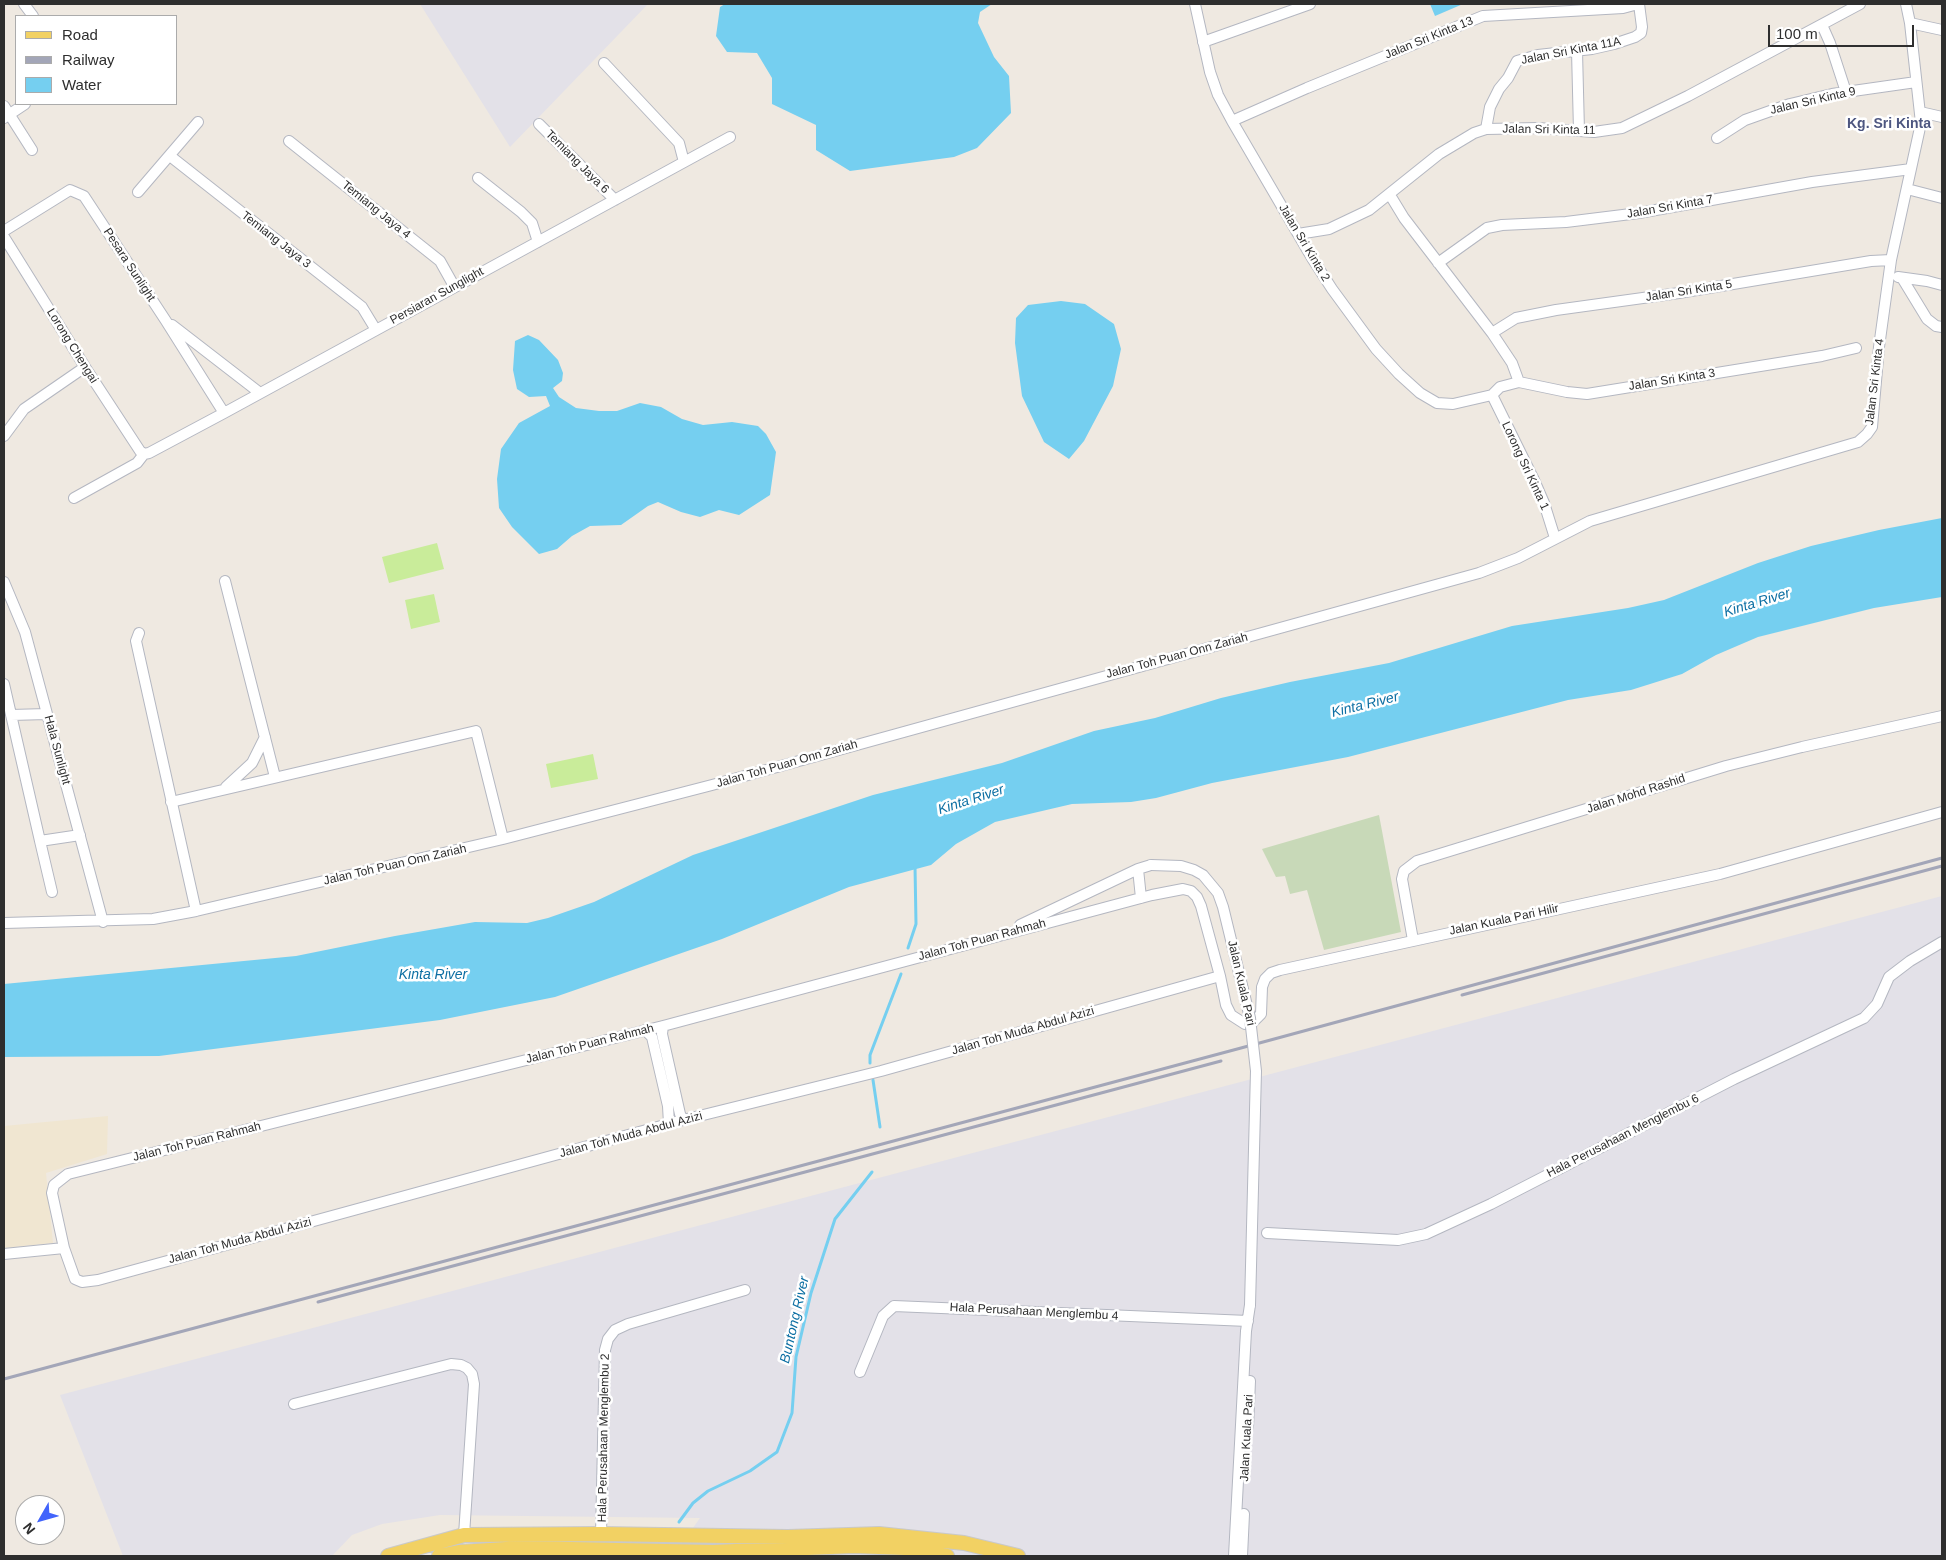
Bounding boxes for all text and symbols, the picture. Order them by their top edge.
street label: Jalan Sri Kinta 13 [1383,14,1475,62]
legend [15,15,178,105]
scale bar [1771,15,1917,47]
text: 100 m [1776,25,1818,42]
text: Road [62,26,98,43]
street label: Jalan Sri Kinta 11A [1520,34,1622,68]
text: Railway [62,51,115,68]
text: Water [62,76,101,93]
street label: Jalan Sri Kinta 9 [1769,84,1857,118]
district label: Kg. Sri Kinta [1847,116,1931,132]
street label: Jalan Sri Kinta 11 [1502,122,1596,138]
street label: Temiang Jaya 6 [542,127,612,197]
street label: Temiang Jaya 4 [339,178,413,242]
street label: Jalan Sri Kinta 7 [1626,192,1714,222]
street label: Jalan Sri Kinta 2 [1275,202,1333,284]
street label: Temiang Jaya 3 [238,208,314,272]
street label: Pesara Sunlight [100,226,158,304]
street label: Persiaran Sunglight [388,264,486,328]
street label: Jalan Sri Kinta 5 [1645,277,1733,305]
street label: Lorong Chengai [43,306,101,386]
street label: Jalan Sri Kinta 4 [1863,338,1887,426]
street label: Jalan Sri Kinta 3 [1628,366,1716,394]
street label: Lorong Sri Kinta 1 [1498,419,1552,513]
water label: Kinta River [1722,585,1792,621]
street label: Jalan Toh Puan Onn Zariah [1105,630,1249,682]
water label: Kinta River [1330,689,1400,721]
street label: Hala Sunlight [41,714,73,786]
street label: Jalan Toh Puan Onn Zariah [715,737,859,791]
street label: Jalan Mohd Rashid [1585,771,1687,817]
water label: Kinta River [936,781,1006,819]
street label: Jalan Toh Puan Onn Zariah [322,842,468,888]
street label: Jalan Kuala Pari Hilir [1448,901,1560,939]
street label: Jalan Toh Puan Rahmah [917,916,1047,964]
street label: Jalan Kuala Pari [1224,939,1258,1027]
water label: Kinta River [399,967,467,983]
street label: Jalan Toh Muda Abdul Azizi [950,1004,1096,1058]
street label: Jalan Toh Puan Rahmah [525,1021,655,1067]
street label: Hala Perusahaan Menglembu 6 [1545,1091,1701,1181]
street label: Jalan Toh Muda Abdul Azizi [558,1109,704,1161]
street label: Jalan Toh Puan Rahmah [132,1119,262,1165]
street label: Jalan Toh Muda Abdul Azizi [167,1215,313,1267]
water label: Buntong River [777,1275,813,1365]
street label: Hala Perusahaan Menglembu 4 [949,1300,1119,1324]
street label: Hala Perusahaan Menglembu 2 [595,1354,613,1522]
street label: Jalan Kuala Pari [1238,1394,1256,1482]
north arrow [15,1495,65,1545]
text: N [20,1520,38,1538]

